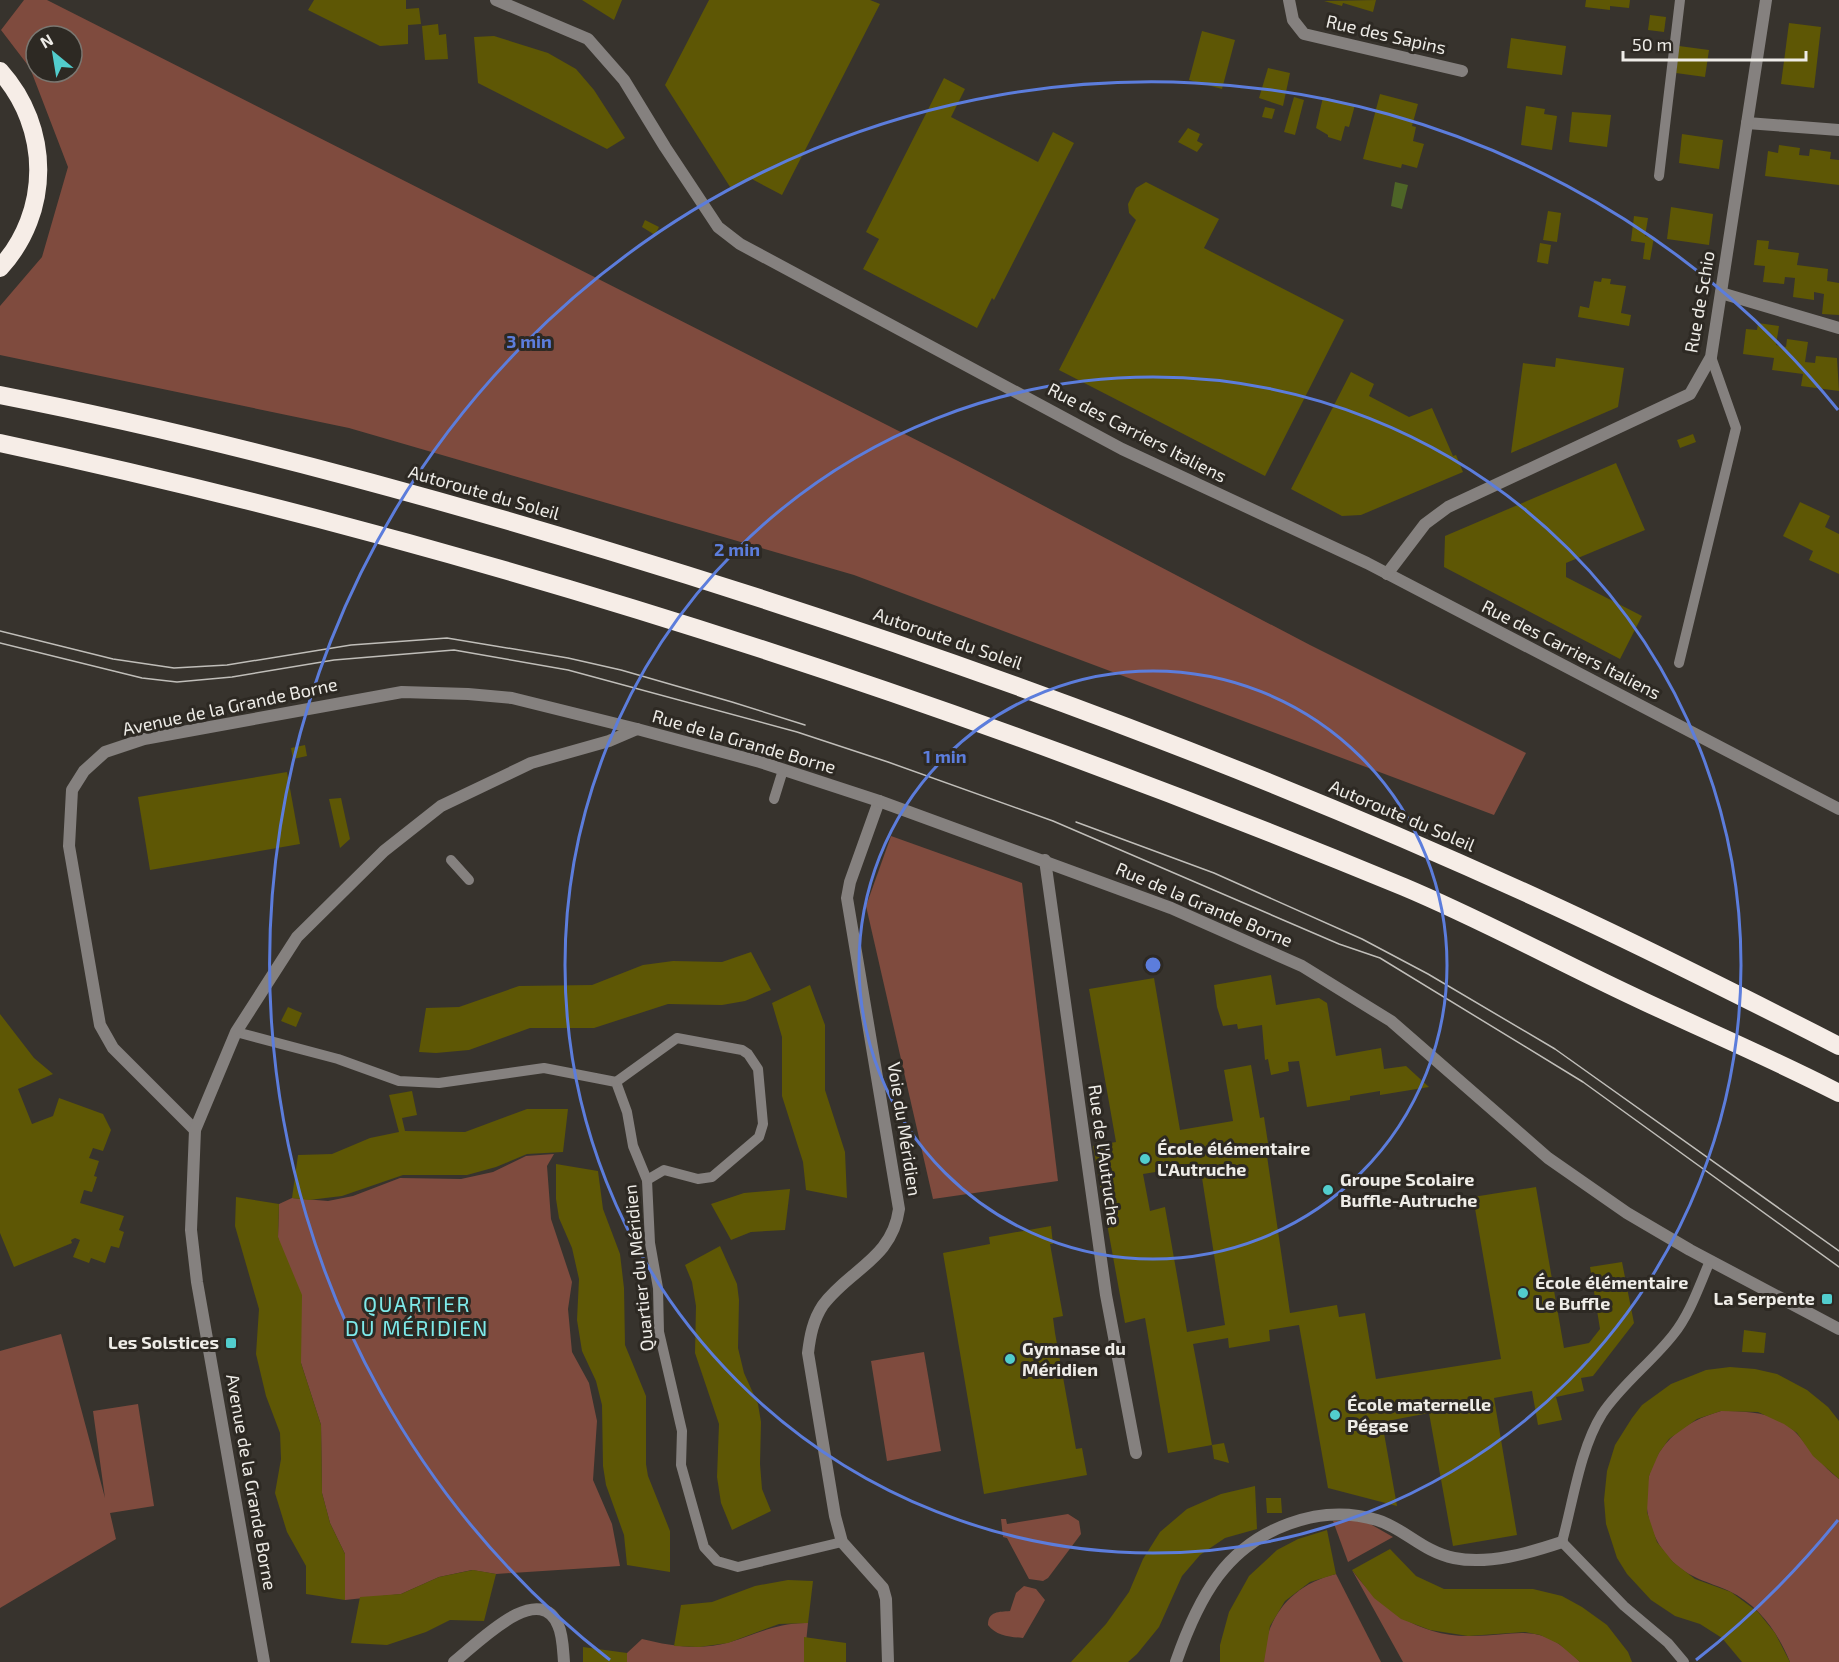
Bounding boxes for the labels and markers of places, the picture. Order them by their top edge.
centre of rings [1143,955,1163,975]
place label: École élémentaire L'Autruche [1157,1137,1310,1180]
marker: École élémentaire L'Autruche [1138,1152,1152,1166]
place label: Groupe Scolaire Buffle-Autruche [1340,1168,1477,1211]
marker: Groupe Scolaire Buffle-Autruche [1321,1183,1335,1197]
place label: École élémentaire Le Buffle [1535,1271,1688,1314]
marker: École élémentaire Le Buffle [1516,1286,1530,1300]
place label: La Serpente [1714,1287,1815,1309]
marker: La Serpente [1820,1292,1834,1306]
place label: Les Solstices [108,1331,219,1353]
marker: Les Solstices [224,1336,238,1350]
place label: Gymnase du Méridien [1022,1337,1126,1380]
marker: Gymnase du Méridien [1003,1352,1017,1366]
place label: École maternelle Pégase [1347,1393,1491,1436]
marker: École maternelle Pégase [1328,1408,1342,1422]

